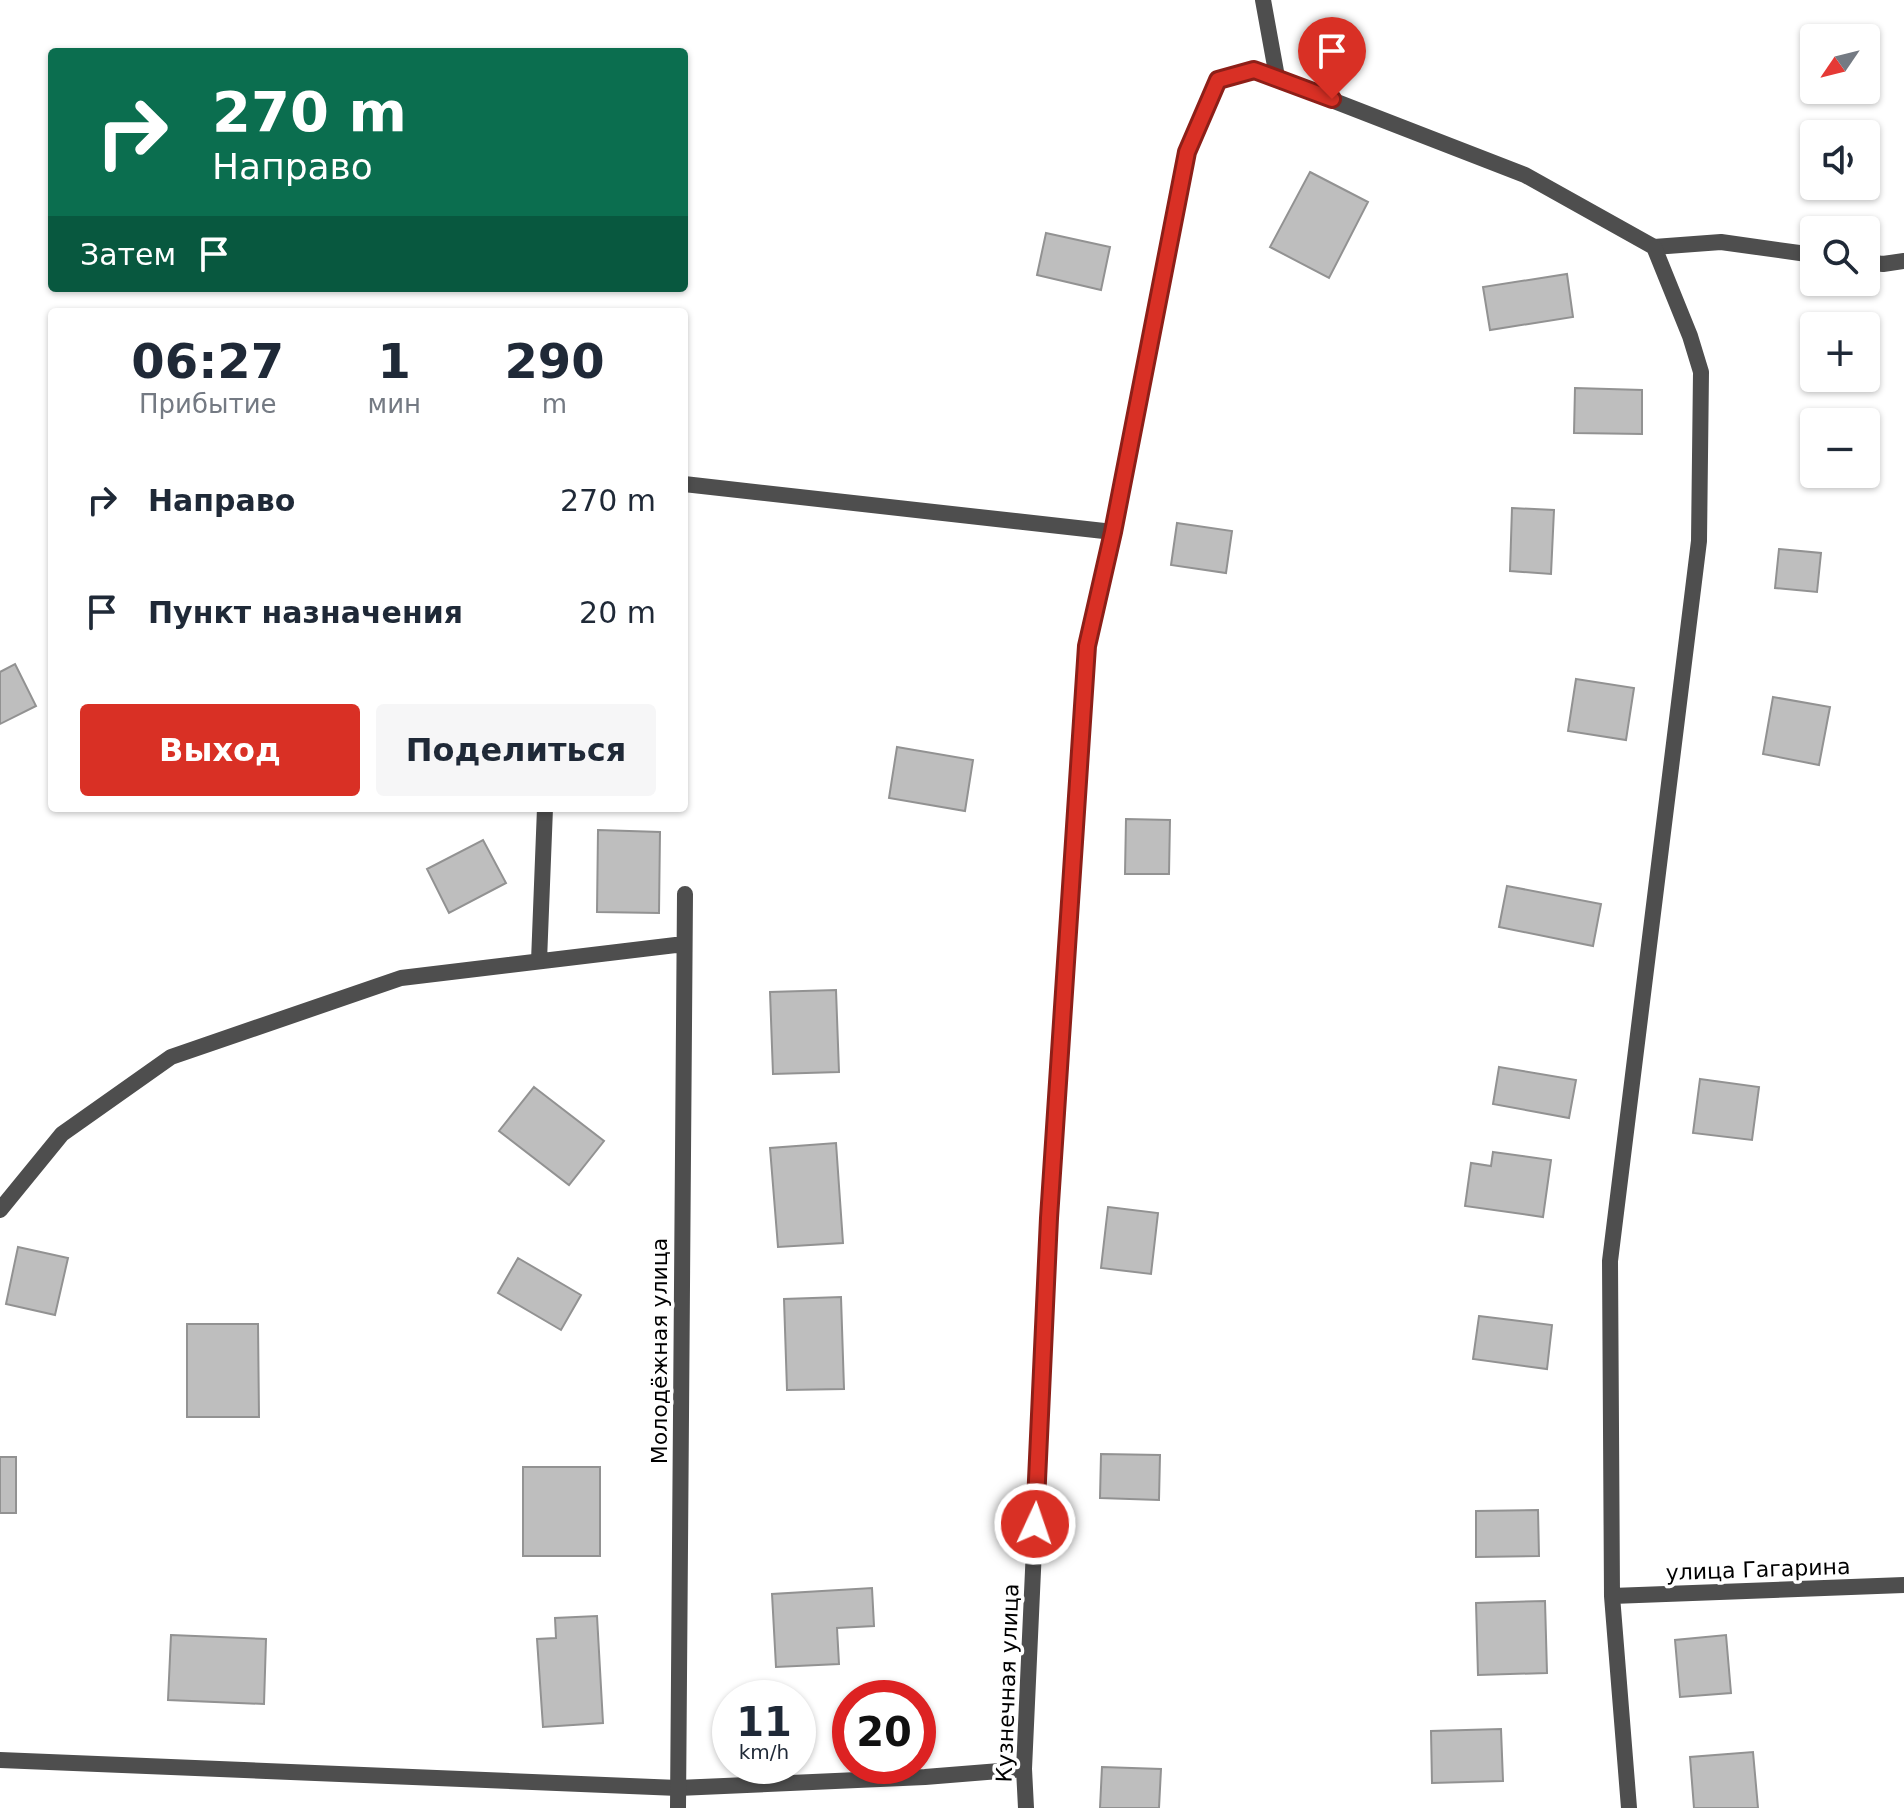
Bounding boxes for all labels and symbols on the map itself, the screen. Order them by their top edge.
pin [1298,17,1366,99]
north arrow [1800,24,1880,104]
street label: Молодёжная улица [647,1238,672,1464]
position arrow [993,1482,1077,1566]
street label: улица Гагарина [1665,1554,1851,1585]
street label: Кузнечная улица [992,1583,1023,1783]
speed limit sign: 20 [832,1680,936,1784]

